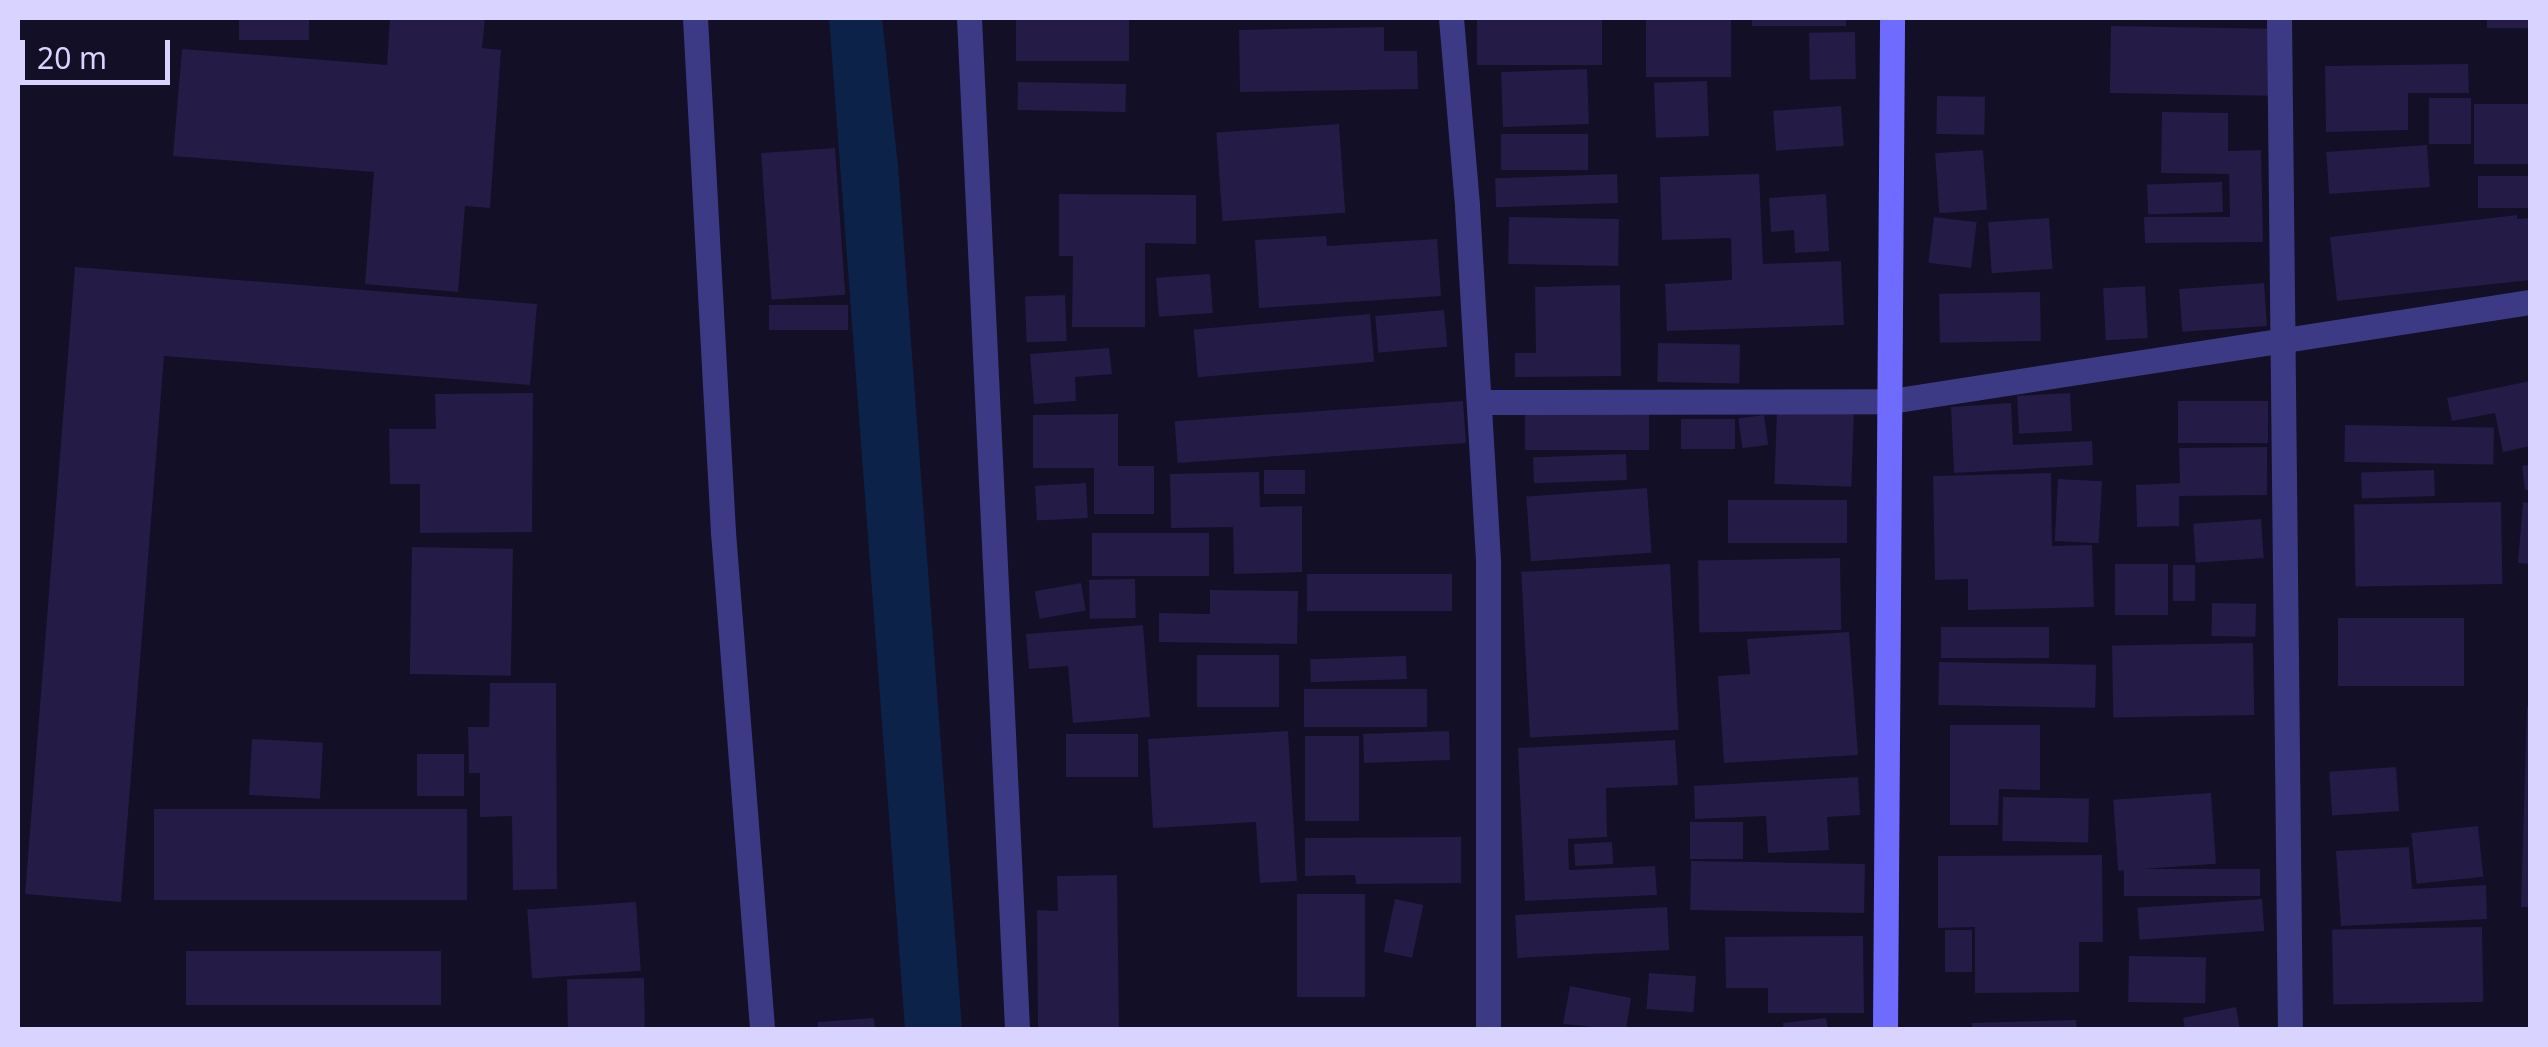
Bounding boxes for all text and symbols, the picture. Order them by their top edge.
scale bar [25,20,175,82]
text: 20 m [37,37,107,78]

